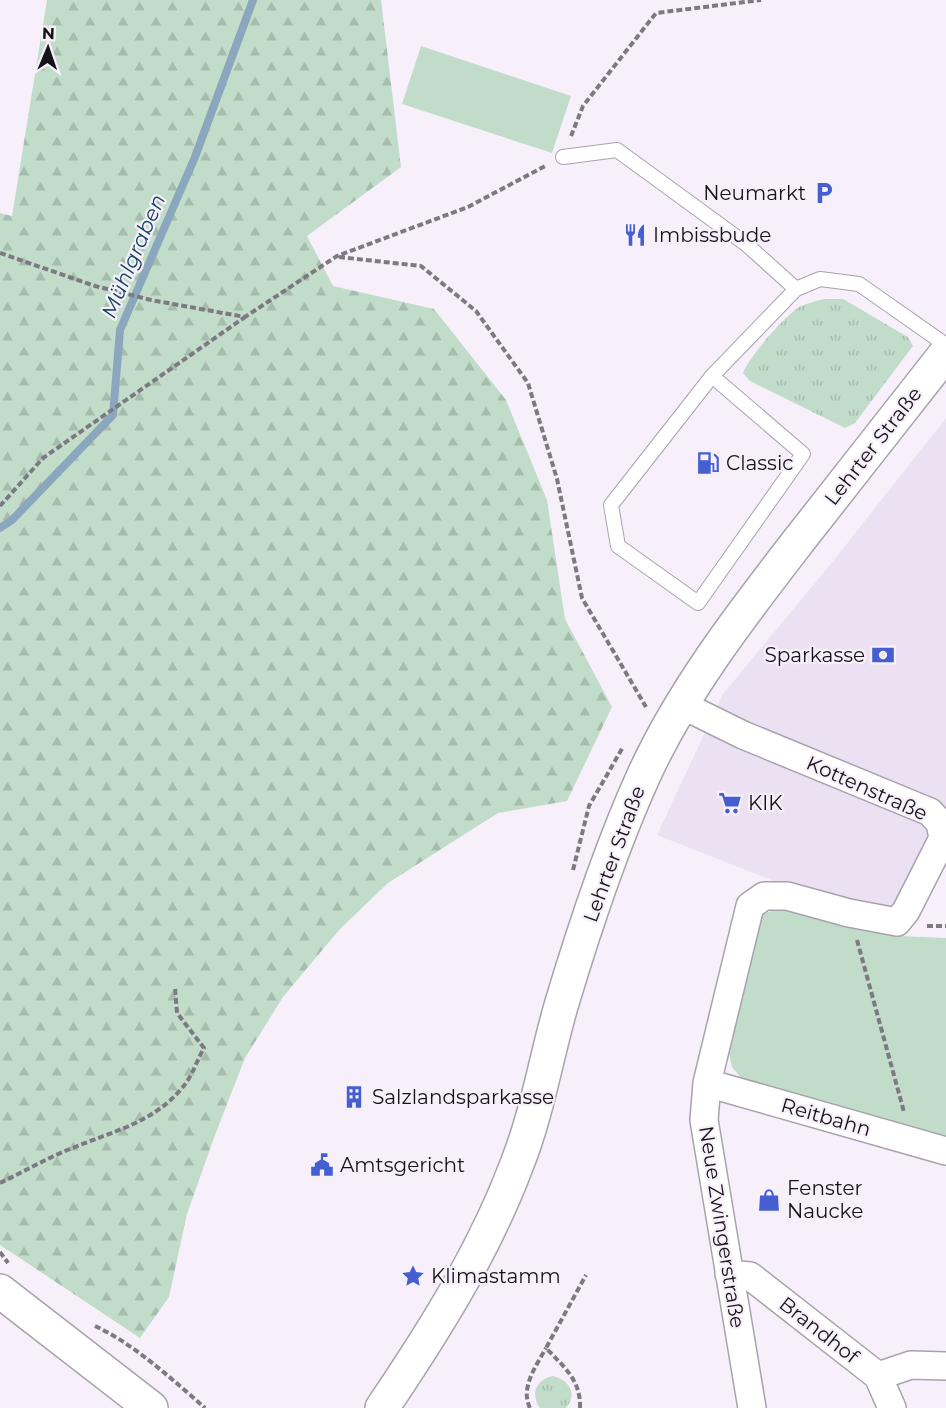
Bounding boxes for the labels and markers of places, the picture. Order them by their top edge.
parking icon: Neumarkt [811,180,837,206]
place label: Neumarkt [703,181,806,205]
restaurant icon: Imbissbude [622,222,648,248]
place label: Imbissbude [653,223,771,247]
fuel station icon: Classic [695,450,721,476]
place label: Classic [726,451,794,475]
bank icon: Sparkasse [870,642,896,668]
place label: Sparkasse [764,643,865,667]
supermarket icon: KIK [717,790,743,816]
place label: KIK [748,791,783,815]
building icon: Salzlandsparkasse [341,1084,367,1110]
place label: Salzlandsparkasse [372,1085,554,1109]
public building icon: Amtsgericht [309,1152,335,1178]
place label: Amtsgericht [340,1153,465,1177]
place label: Fenster Naucke [787,1176,863,1223]
shop icon: Fenster Naucke [756,1187,782,1213]
place icon: Klimastamm [400,1263,426,1289]
place label: Klimastamm [431,1264,561,1288]

